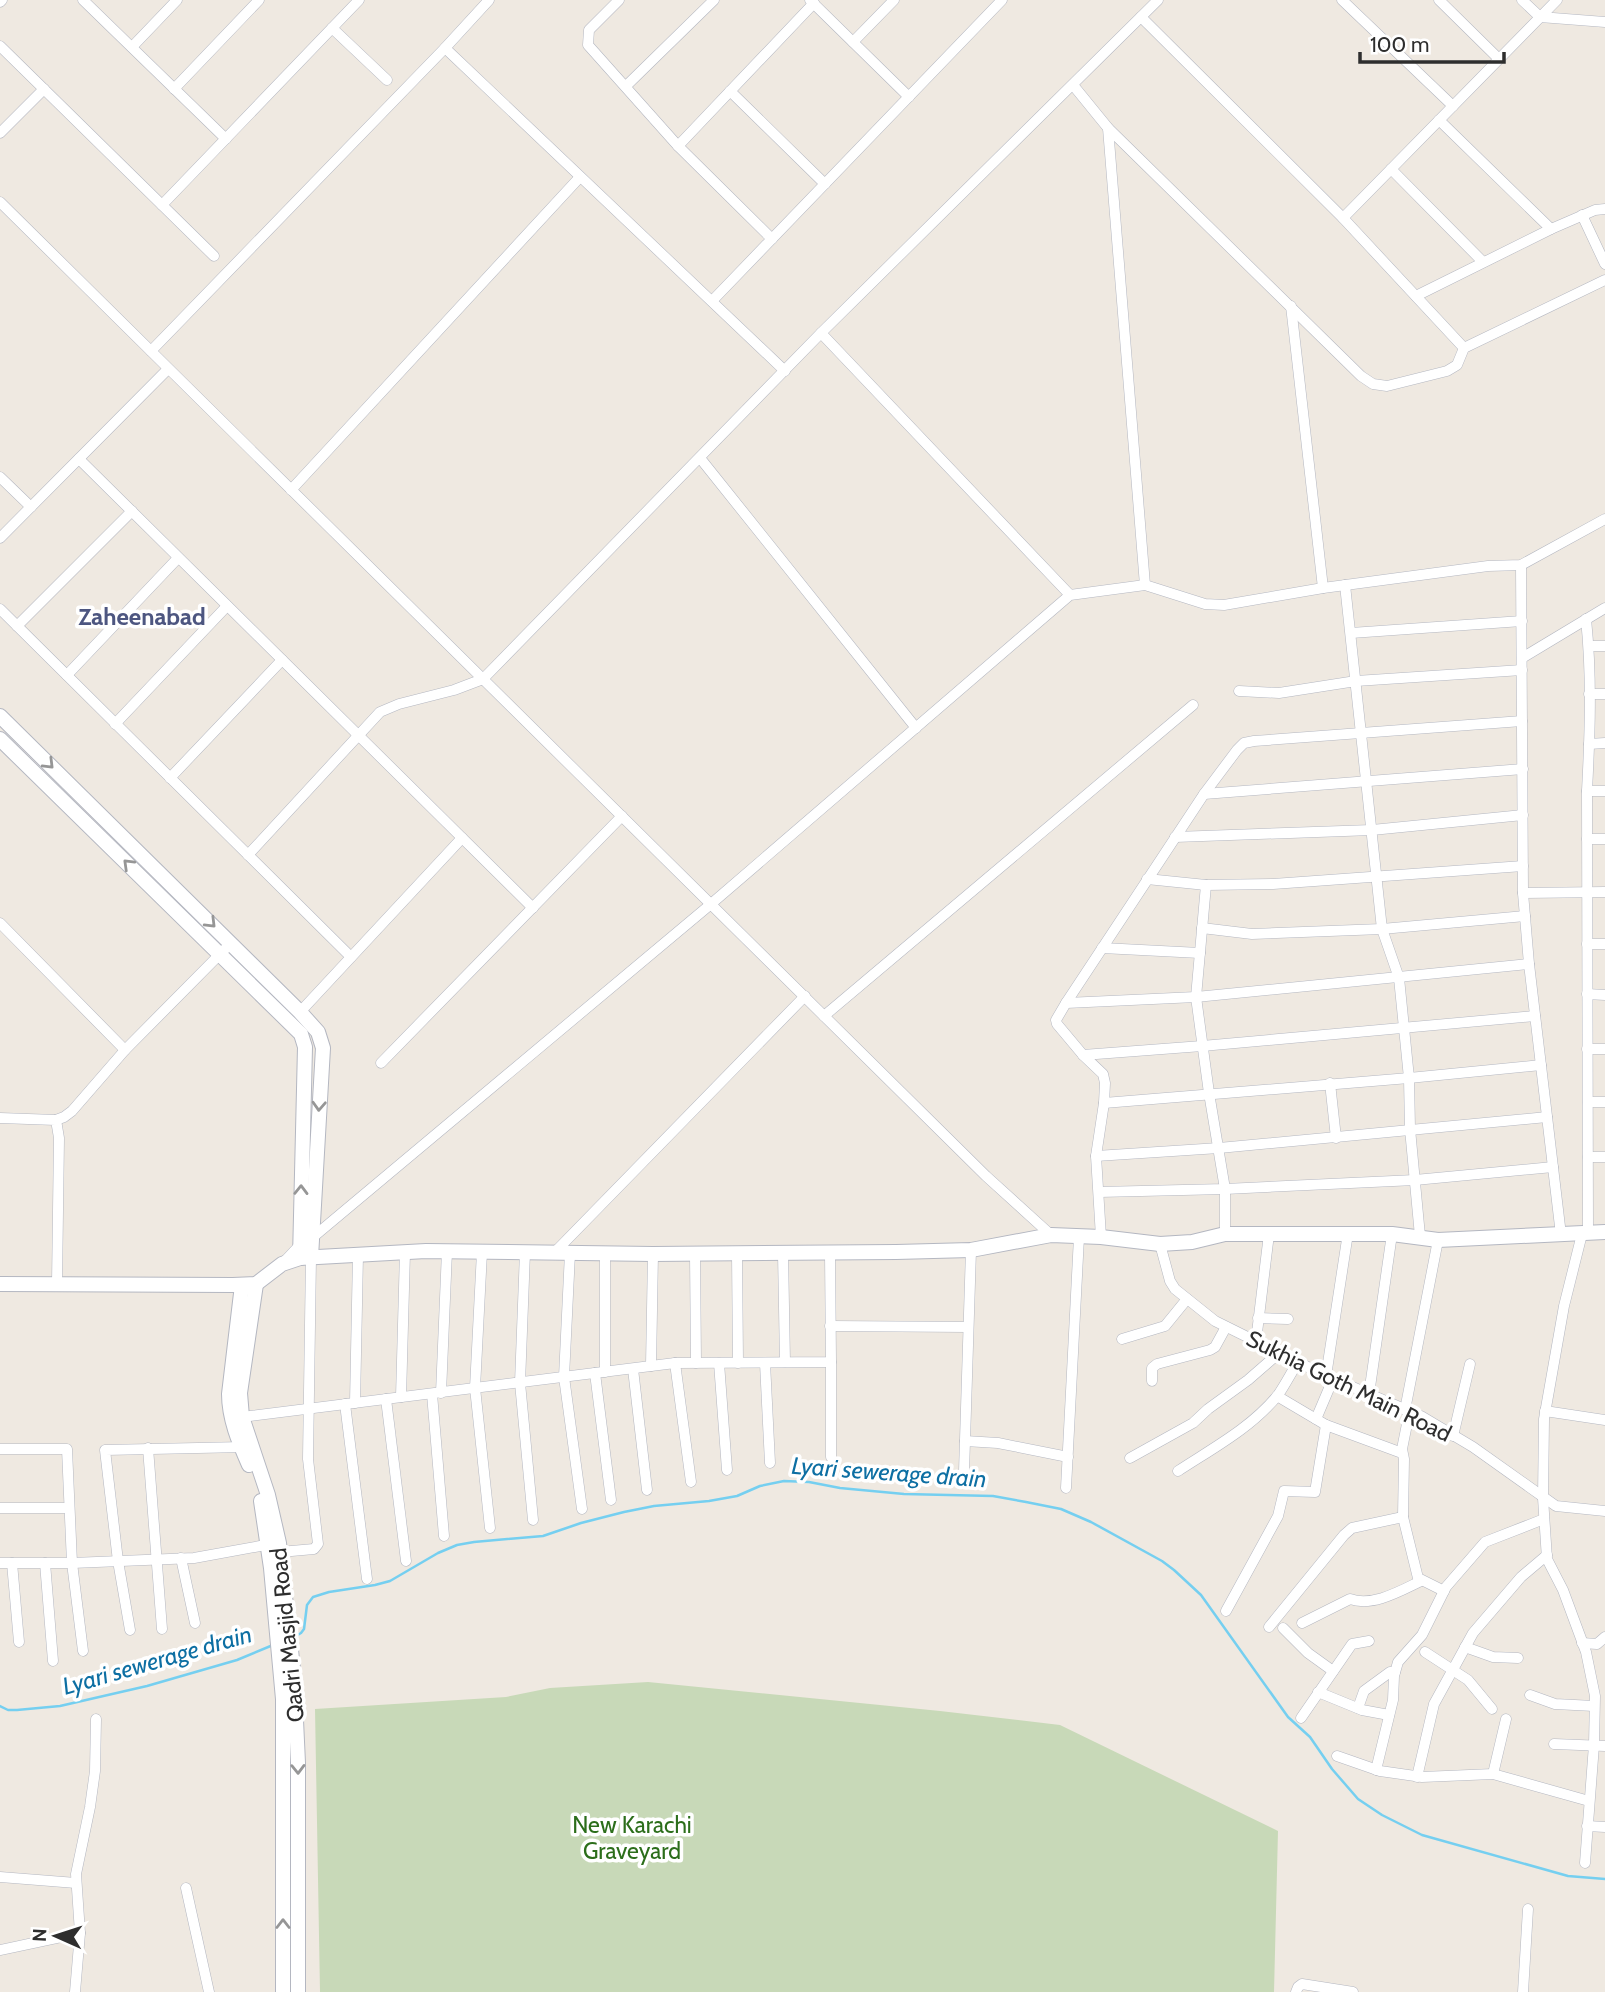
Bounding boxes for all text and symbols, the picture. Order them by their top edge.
scale bar [1360,21,1504,65]
text: 100 m [1370,32,1429,57]
district label: Zaheenabad [78,602,206,631]
one-way arrow [40,755,53,768]
one-way arrow [123,859,136,872]
one-way arrow [203,915,216,928]
one-way arrow [312,1101,327,1112]
one-way arrow [293,1184,309,1195]
street label: Sukhia Goth Main Road [1242,1324,1456,1448]
water label: Lyari sewerage drain [790,1451,988,1493]
street label: Qadri Masjid Road [264,1546,310,1724]
water label: Lyari sewerage drain [59,1619,255,1701]
one-way arrow [290,1764,306,1775]
park label: New Karachi Graveyard [572,1811,692,1865]
north arrow [21,1901,91,1971]
one-way arrow [275,1918,291,1929]
text: N [28,1928,51,1942]

